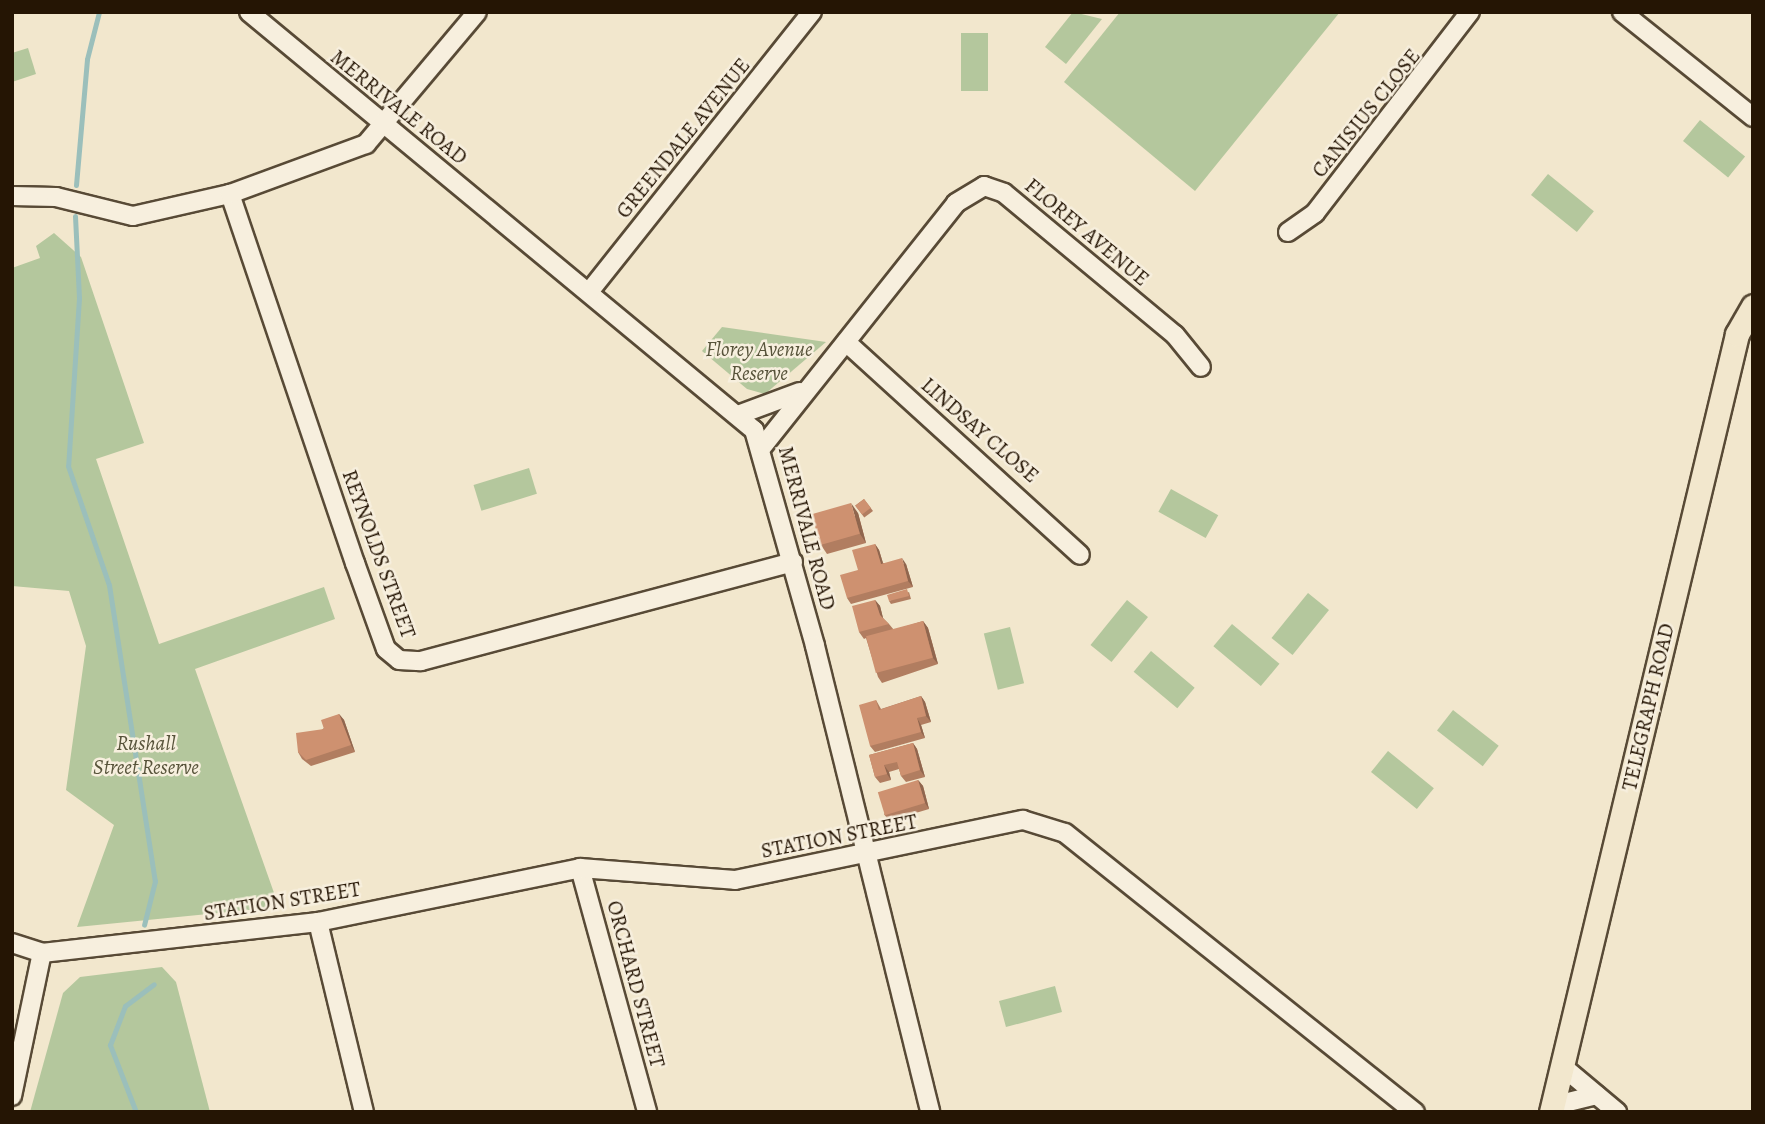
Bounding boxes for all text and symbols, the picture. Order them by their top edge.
street label: MERRIVALE ROAD [326,44,472,170]
street label: CANISIUS CLOSE [1306,44,1426,182]
street label: GREENDALE AVENUE [611,53,755,223]
street label: FLOREY AVENUE [1020,173,1154,291]
park label: Florey Avenue Reserve [706,336,812,386]
street label: LINDSAY CLOSE [916,372,1044,488]
street label: MERRIVALE ROAD [773,443,841,613]
street label: REYNOLDS STREET [337,466,421,642]
street label: TELEGRAPH ROAD [1617,621,1679,793]
park label: Rushall Street Reserve [93,730,199,780]
street label: STATION STREET [759,809,919,863]
street label: STATION STREET [202,876,362,926]
street label: ORCHARD STREET [602,898,670,1070]

